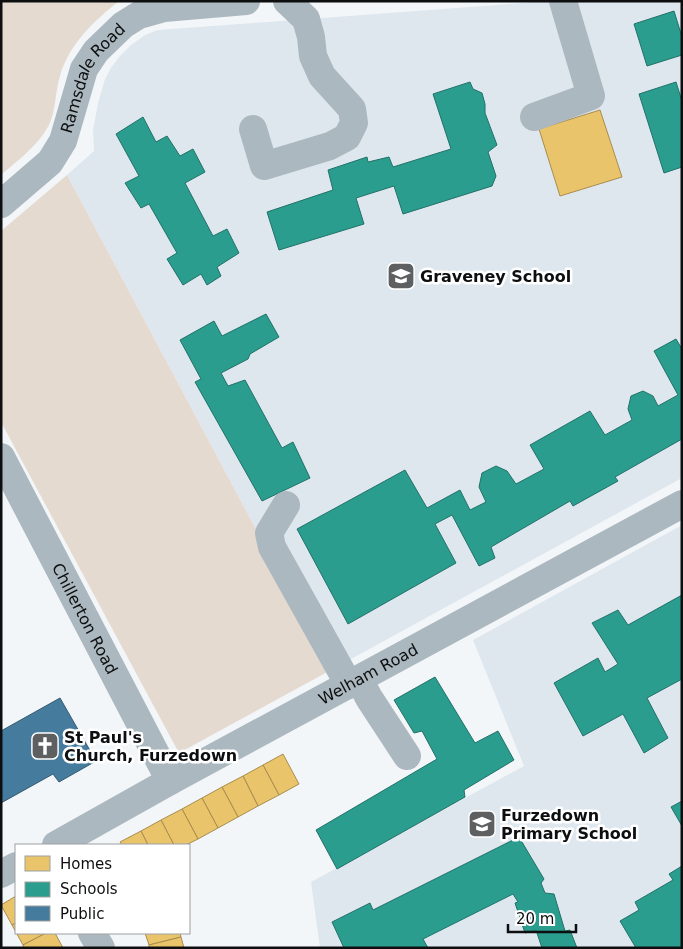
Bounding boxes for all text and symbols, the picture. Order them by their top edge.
street label: Ramsdale Road [57,19,129,135]
school or university icon: Graveney School [386,261,416,291]
place label: Graveney School [420,267,571,286]
street label: Chillerton Road [48,560,121,677]
street label: Welham Road [315,640,421,709]
place label: St Paul's Church, Furzedown [64,728,237,765]
church icon: St Paul's Church, Furzedown [30,731,60,761]
place label: Furzedown Primary School [501,806,637,843]
school or university icon: Furzedown Primary School [467,809,497,839]
legend [15,844,190,934]
text: Homes [60,855,112,873]
text: Schools [60,880,118,898]
scale bar [508,902,576,934]
text: Public [60,905,104,923]
text: 20 m [516,910,554,928]

